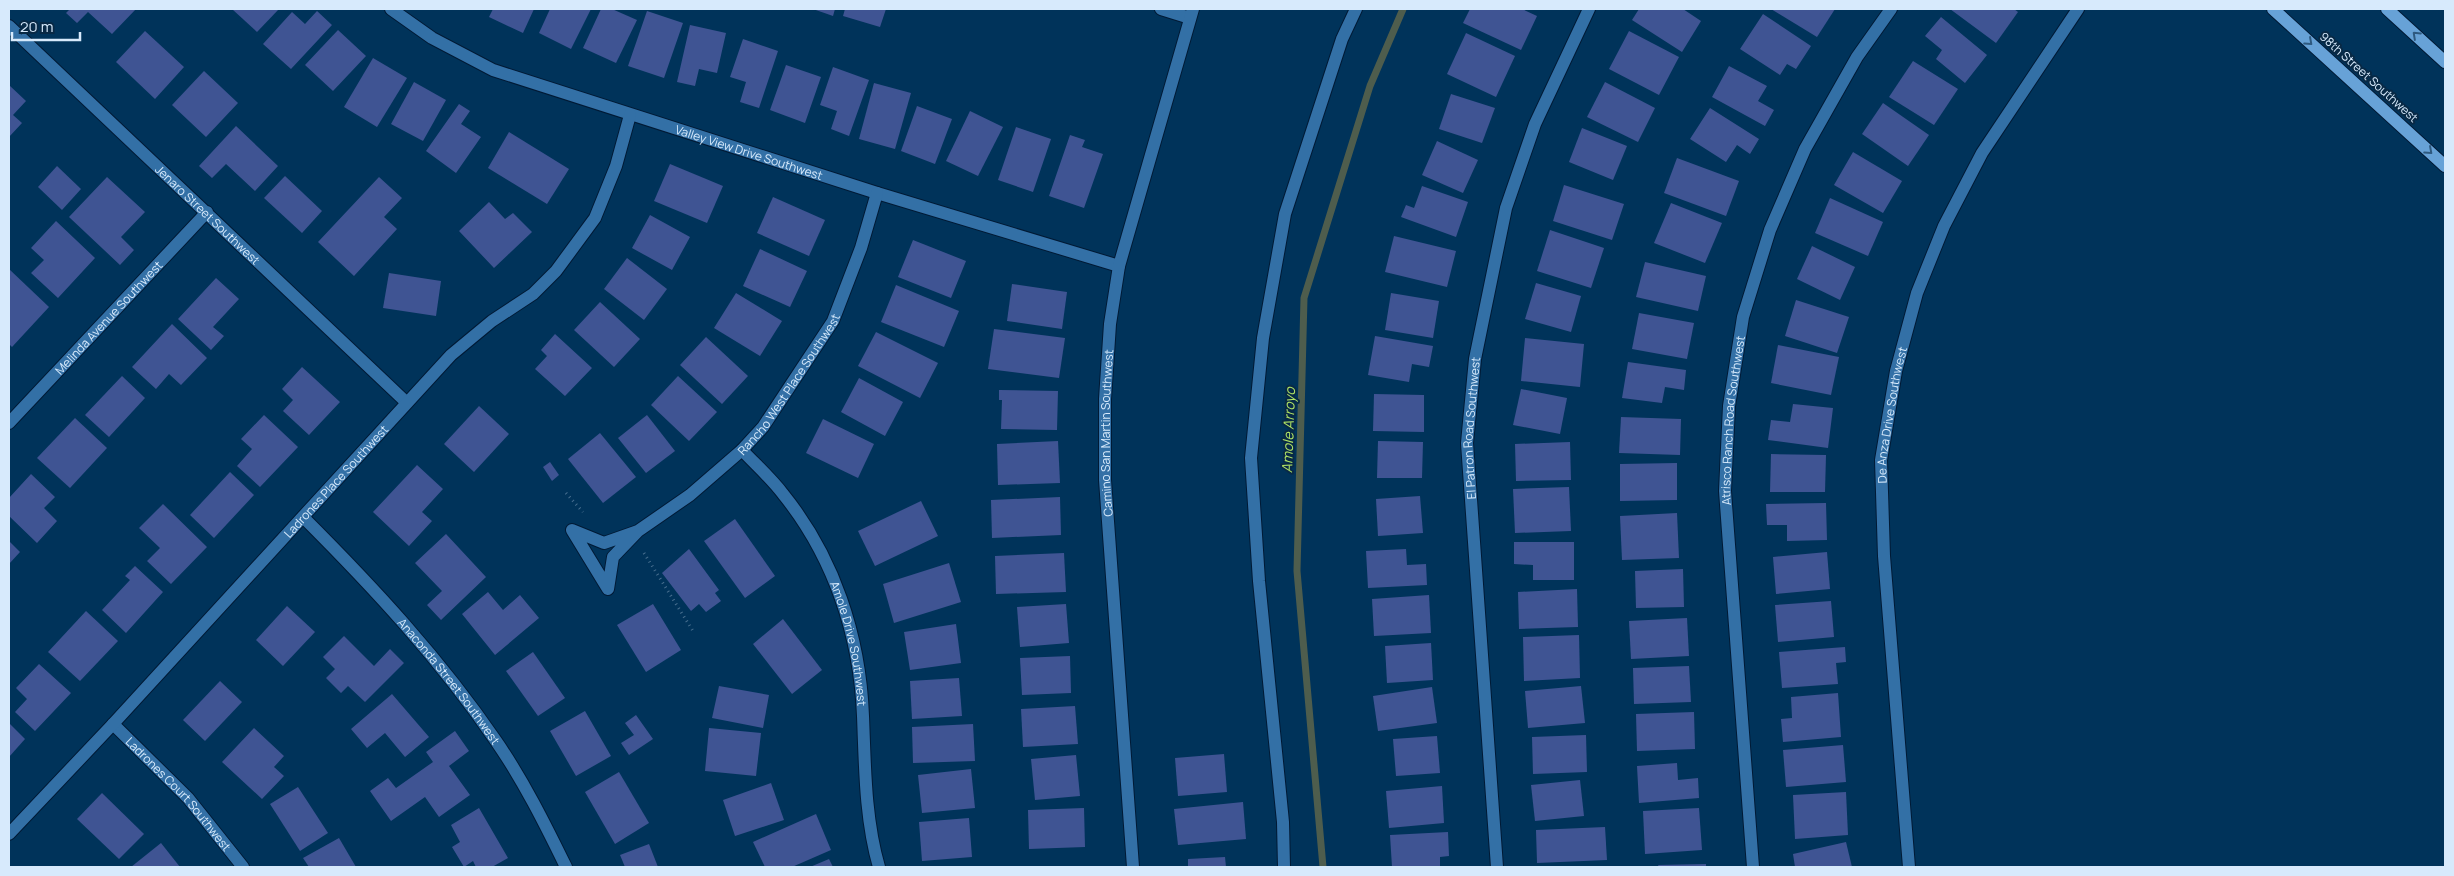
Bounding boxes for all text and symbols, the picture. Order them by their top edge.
scale bar [12,10,80,42]
text: 20 m [20,16,53,37]
street label: 98th Street Southwest [2316,28,2422,126]
one-way arrow [2413,32,2422,41]
one-way arrow [2304,36,2313,45]
street label: Valley View Drive Southwest [673,120,825,184]
one-way arrow [2424,145,2433,154]
street label: Jenaro Street Southwest [152,161,264,268]
street label: Melinda Avenue Southwest [51,257,166,378]
street label: Rancho West Place Southwest [733,311,844,458]
street label: Atrisco Ranch Road Southwest [1716,334,1748,506]
street label: De Anza Drive Southwest [1872,345,1911,484]
street label: Camino San Martin Southwest [1097,349,1117,517]
street label: El Patron Road Southwest [1458,356,1484,500]
water label: Amole Arroyo [1277,386,1299,473]
street label: Ladrones Place Southwest [280,421,392,541]
street label: Amole Drive Southwest [827,578,871,707]
street label: Anaconda Street Southwest [394,614,504,748]
street label: Ladrones Court Southwest [122,733,235,854]

